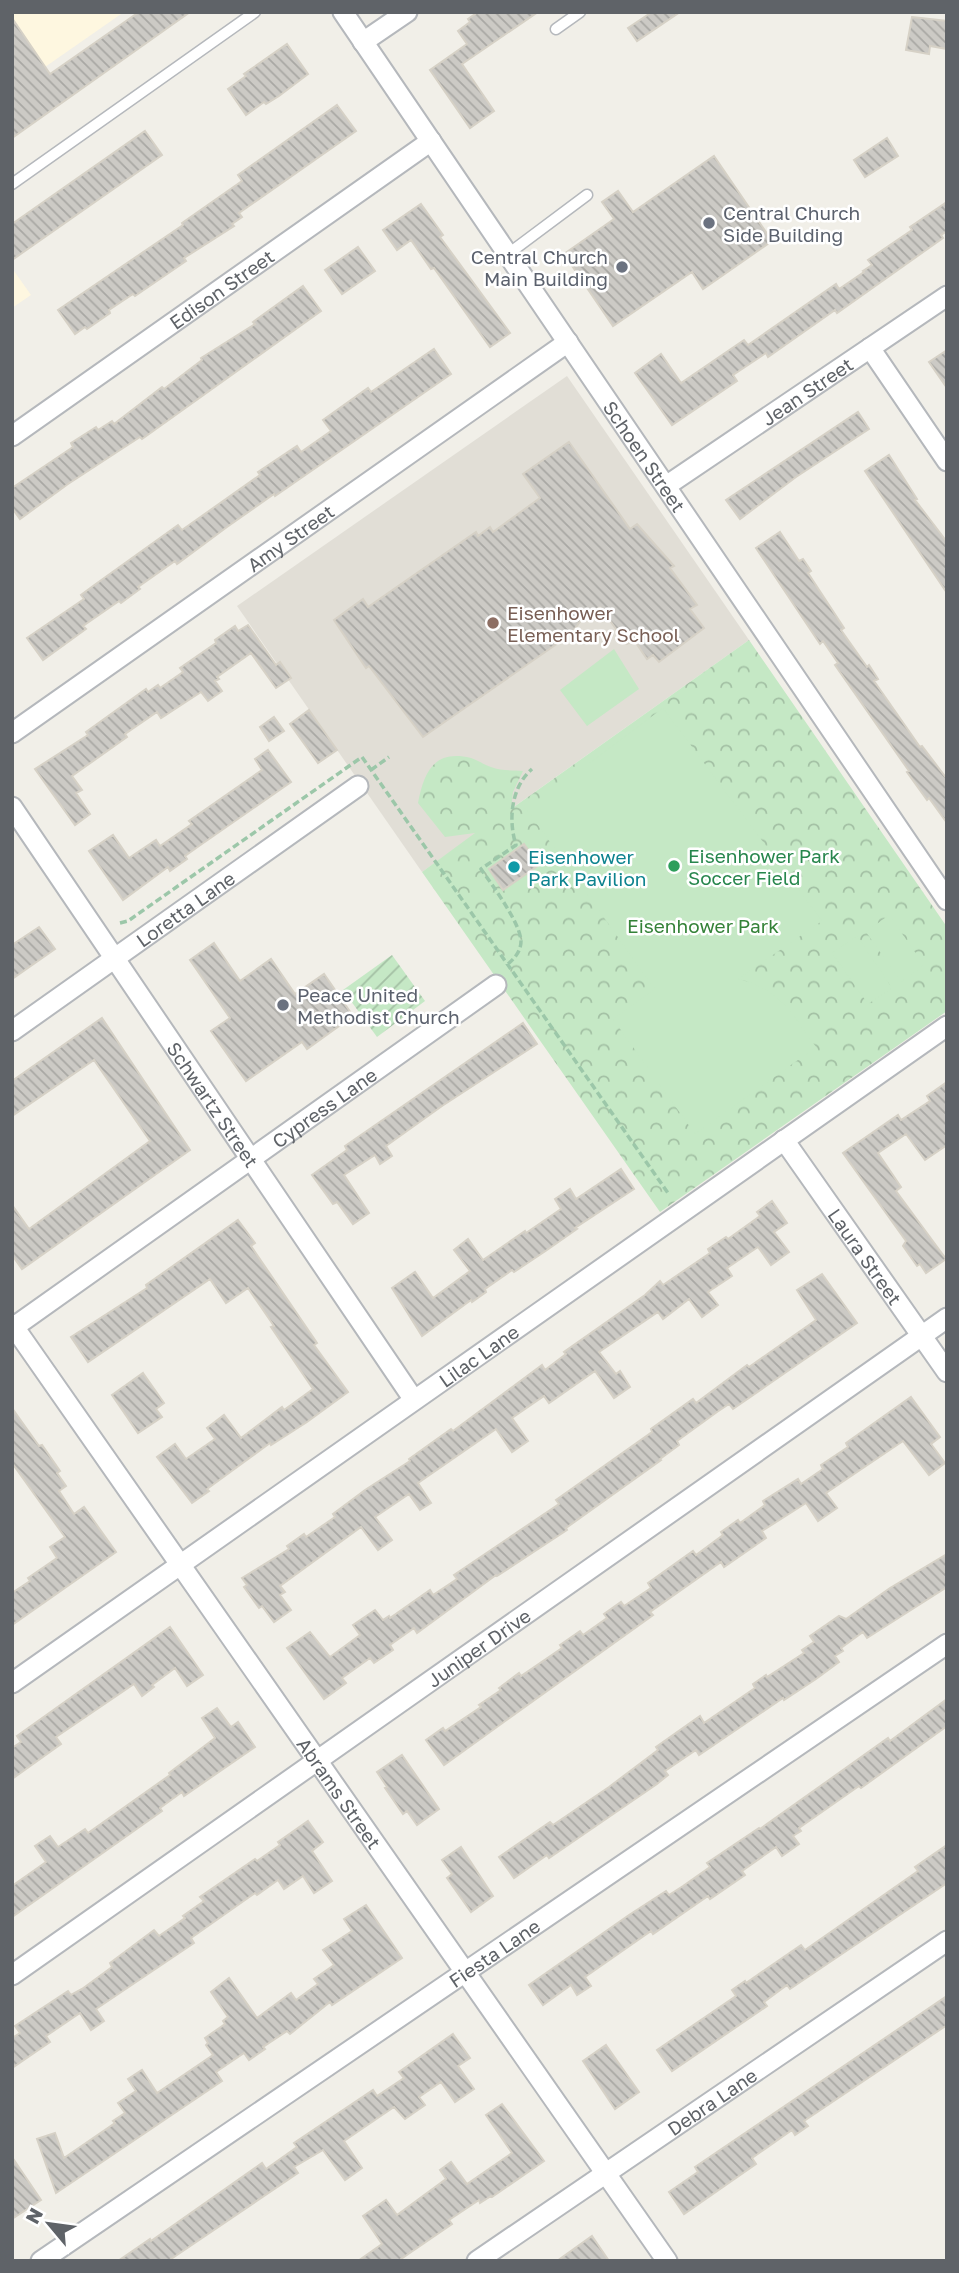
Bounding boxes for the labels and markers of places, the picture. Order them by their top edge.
place label: Central Church Side Building [723,201,860,246]
marker: Central Church Side Building [701,215,717,231]
place label: Central Church Main Building [471,245,608,290]
marker: Central Church Main Building [614,259,630,275]
place label: Eisenhower Elementary School [507,601,680,646]
marker: Eisenhower Elementary School [485,615,501,631]
place label: Eisenhower Park Soccer Field [688,844,840,889]
place label: Eisenhower Park Pavilion [528,845,646,890]
marker: Eisenhower Park Soccer Field [666,858,682,874]
marker: Eisenhower Park Pavilion [506,859,522,875]
place label: Peace United Methodist Church [297,983,460,1028]
marker: Peace United Methodist Church [275,997,291,1013]

